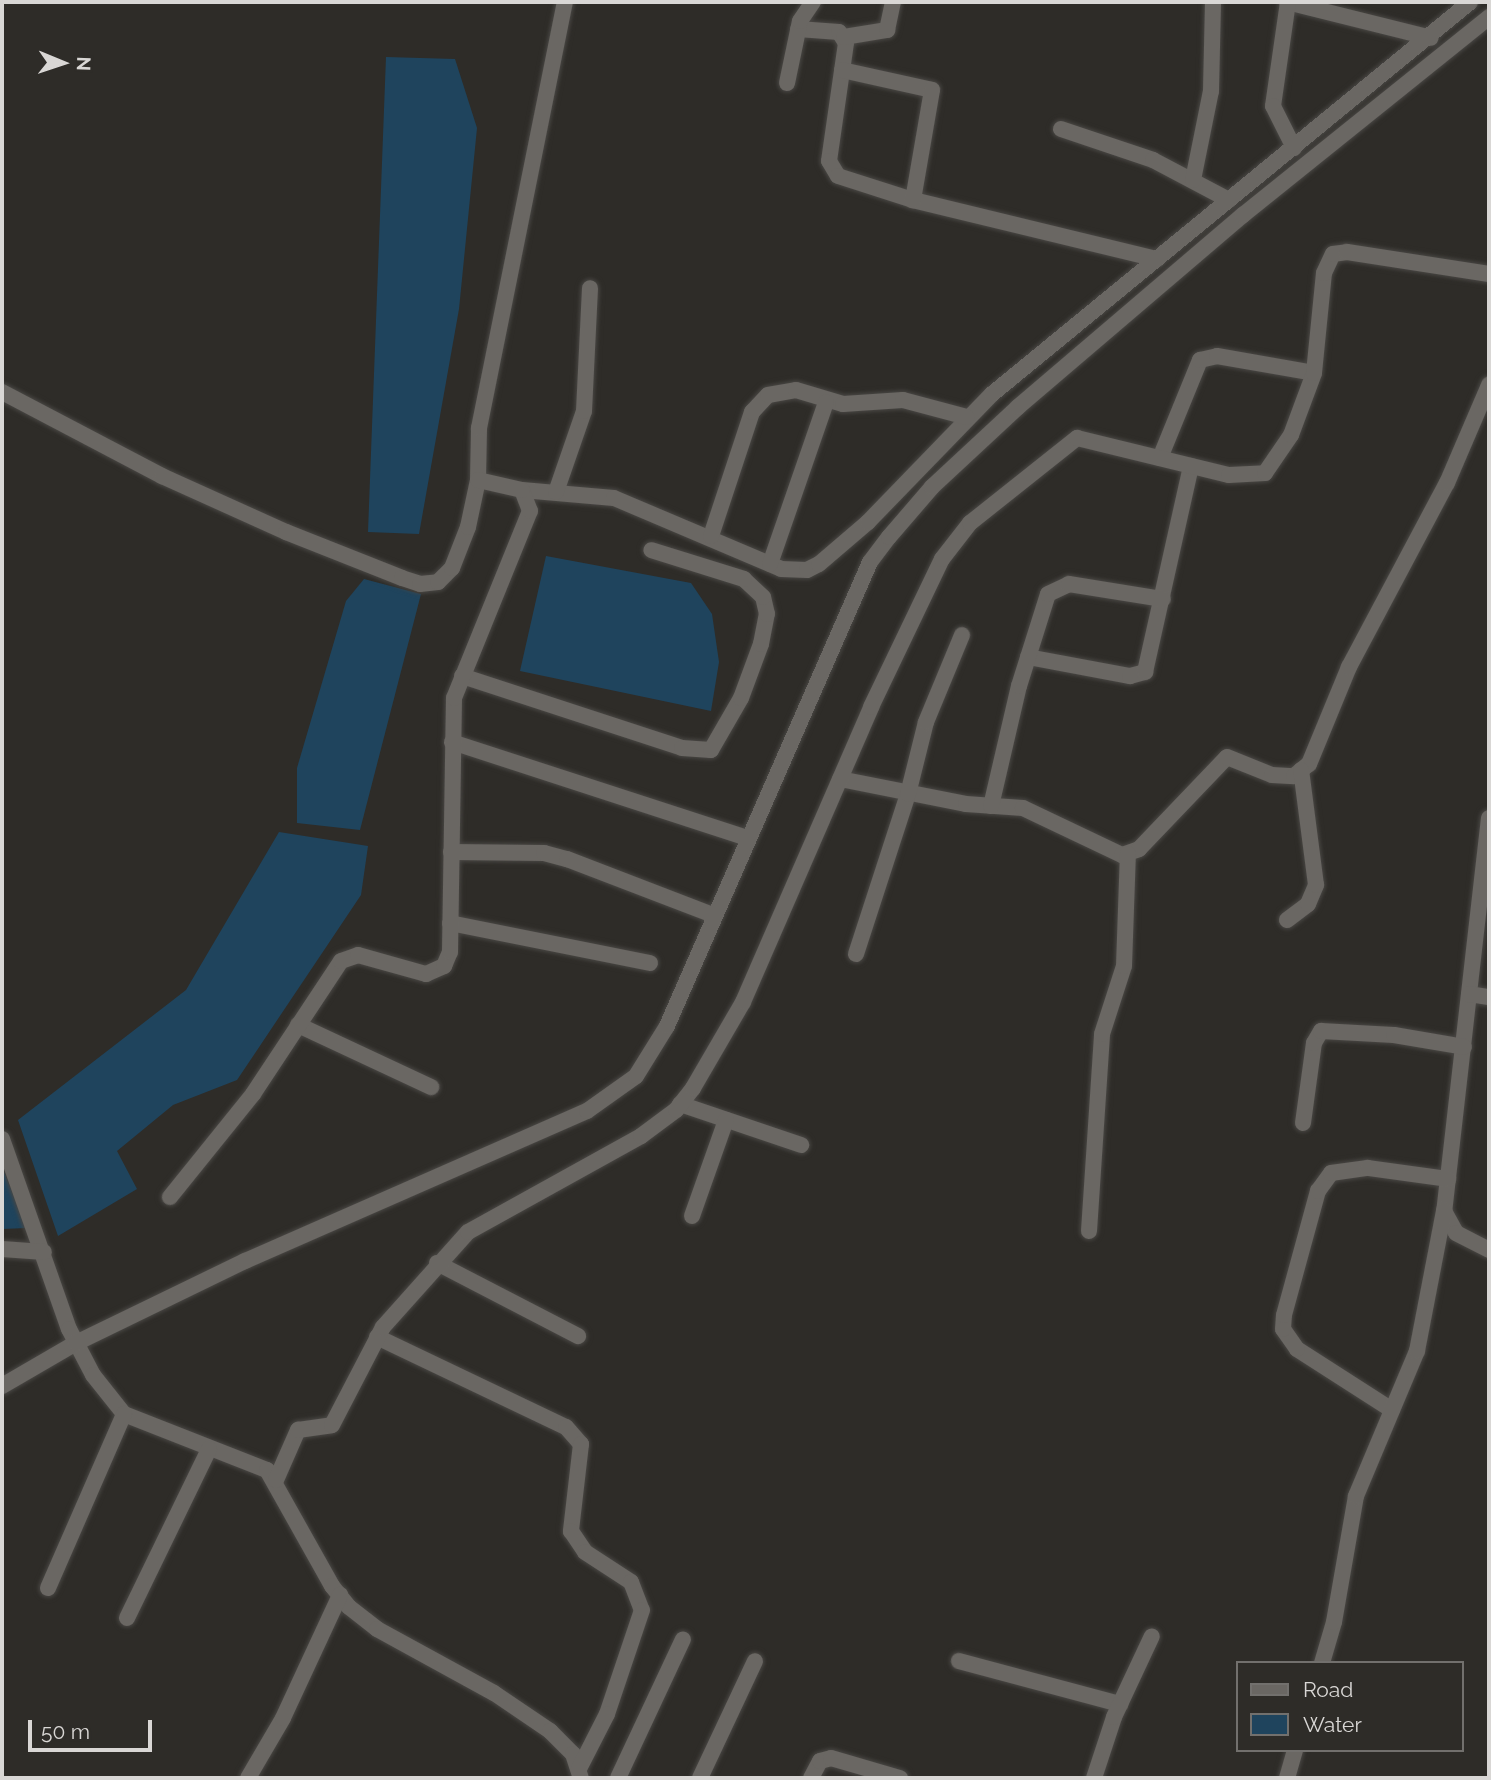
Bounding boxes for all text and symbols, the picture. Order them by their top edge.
north arrow [28,28,98,98]
text: N [73,56,95,71]
legend [1236,1661,1463,1752]
text: Road [1303,1677,1353,1702]
scale bar [32,1706,156,1750]
text: Water [1303,1712,1362,1737]
text: 50 m [41,1719,90,1744]

